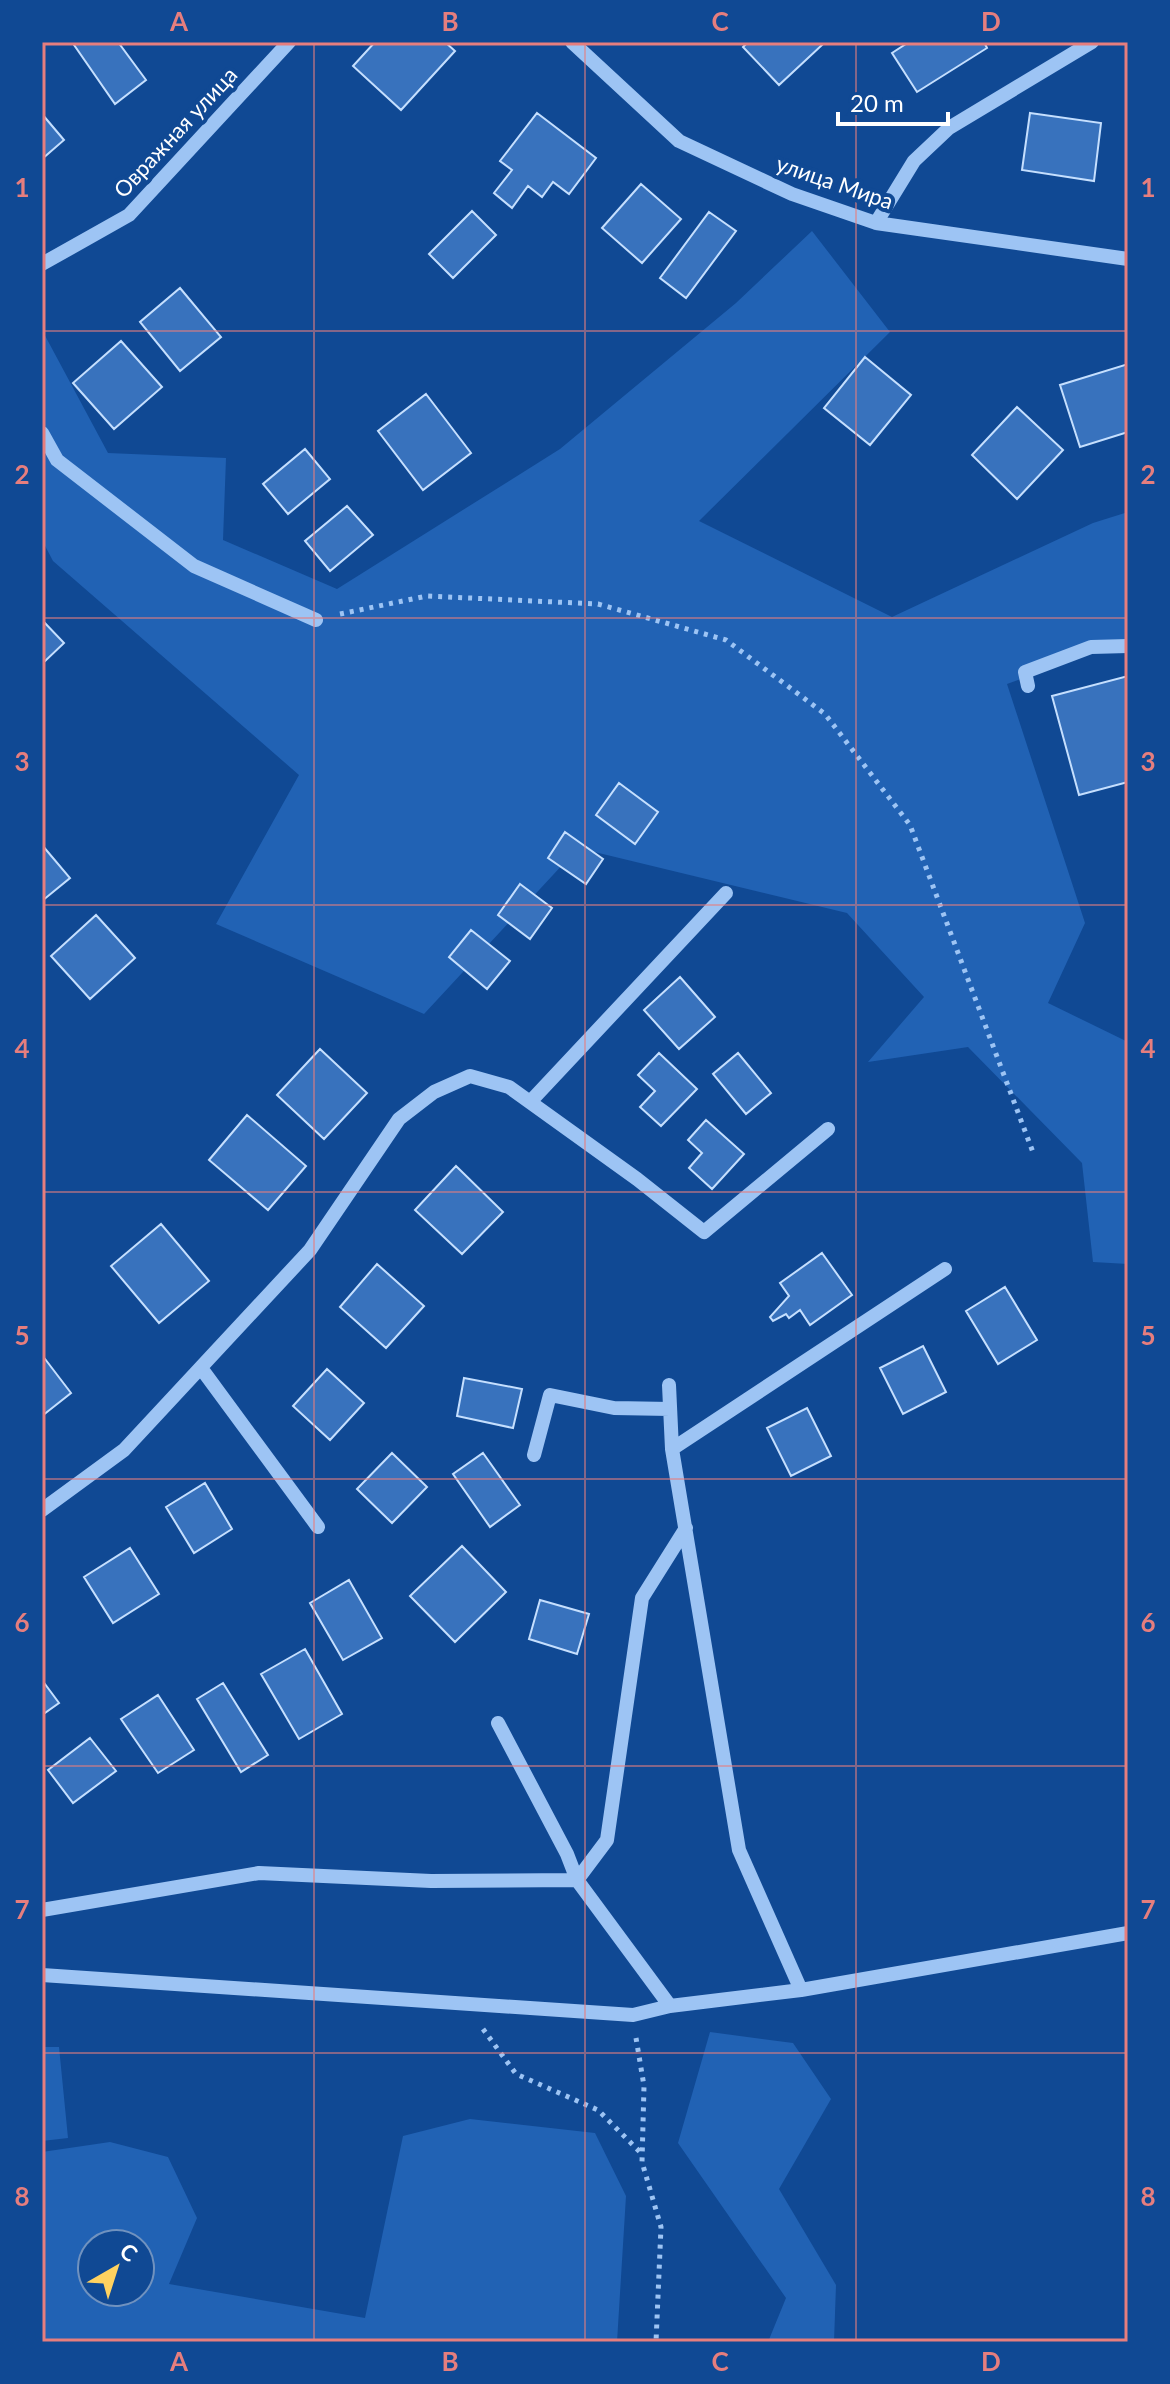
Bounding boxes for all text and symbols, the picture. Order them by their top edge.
text: A [169,5,189,37]
text: B [441,5,459,37]
text: C [711,5,729,37]
text: D [981,5,1001,37]
street label: Овражная улица [108,61,242,203]
scale bar [838,76,948,126]
text: 20 m [850,88,904,117]
street label: улица Мира [773,149,897,215]
text: 1 [14,171,30,203]
text: 1 [1140,171,1156,203]
text: 2 [14,458,30,490]
text: 2 [1140,458,1156,490]
text: 3 [14,745,30,777]
text: 3 [1140,745,1156,777]
text: 4 [14,1032,30,1064]
text: 4 [1140,1032,1156,1064]
text: 5 [14,1319,30,1351]
text: 5 [1140,1319,1156,1351]
text: 6 [14,1606,30,1638]
text: 6 [1140,1606,1156,1638]
text: 7 [14,1893,30,1925]
text: 7 [1140,1893,1156,1925]
text: 8 [14,2180,30,2212]
text: 8 [1140,2180,1156,2212]
north arrow [76,2228,156,2308]
text: С [115,2237,143,2267]
text: A [169,2345,189,2377]
text: B [441,2345,459,2377]
text: C [711,2345,729,2377]
text: D [981,2345,1001,2377]

